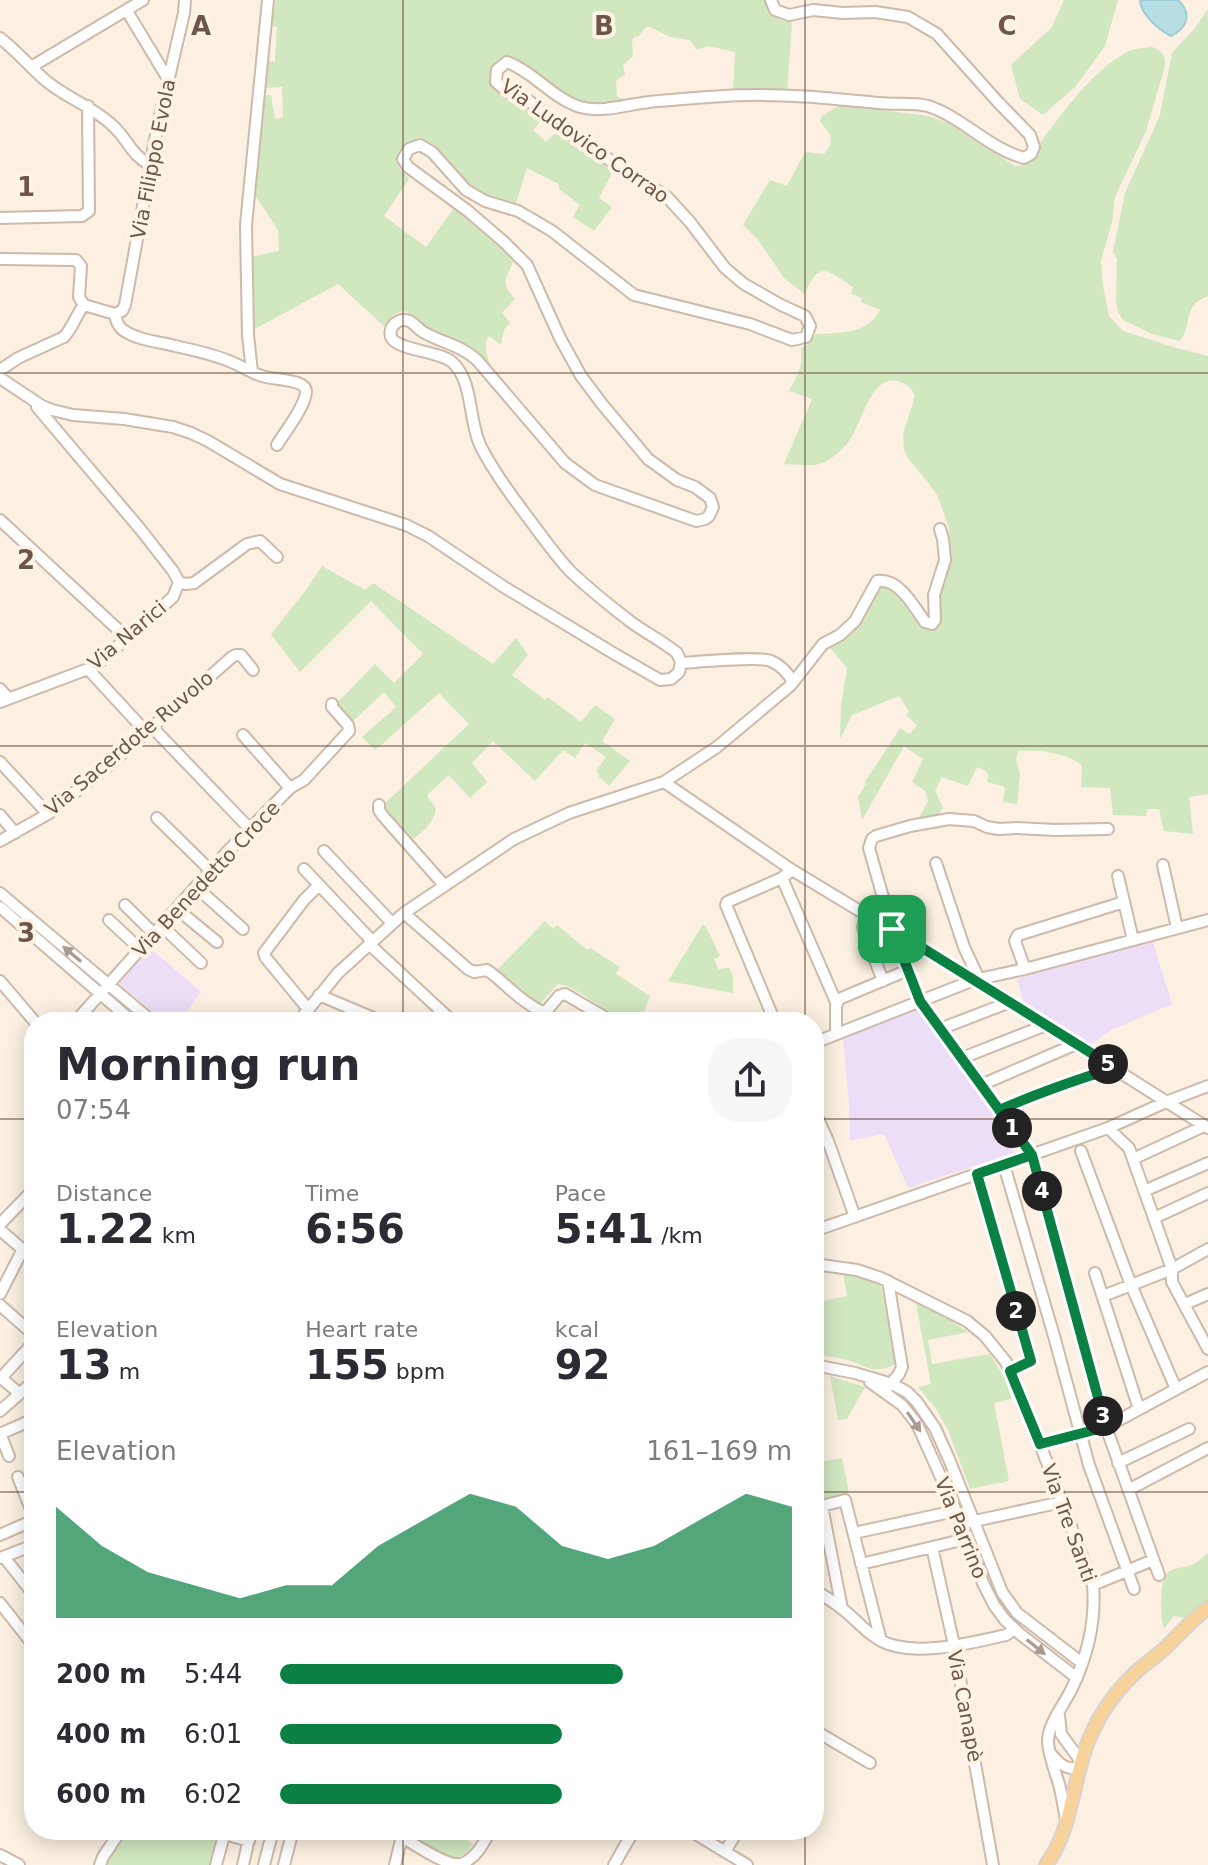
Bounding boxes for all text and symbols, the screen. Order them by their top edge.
text: A [191,11,211,41]
text: B [594,11,614,41]
text: C [997,11,1017,41]
street label: Via Ludovico Corrao [496,74,674,208]
street label: Via Filippo Evola [126,77,180,241]
text: 1 [17,172,35,202]
text: 2 [17,545,35,575]
street label: Via Narici [83,595,171,675]
street label: Via Sacerdote Ruvolo [40,666,218,820]
street label: Via Benedetto Croce [127,796,285,962]
pin [858,895,926,963]
icon: arrive [870,907,914,951]
text: 3 [17,918,35,948]
one-way arrow [62,946,82,963]
button: share [708,1038,792,1122]
text: Morning run [56,1039,361,1090]
pin: 5 [1088,1044,1128,1084]
text: 5 [1100,1051,1116,1076]
text: 07:54 [56,1095,131,1125]
pin: 1 [992,1108,1032,1148]
text: 1 [1004,1115,1020,1140]
pin: 4 [1022,1171,1062,1211]
text: 4 [1034,1178,1050,1203]
text: Distance [56,1181,152,1206]
text: Time [305,1181,359,1206]
text: Pace [555,1181,606,1206]
text: 1.22 [56,1206,155,1252]
text: 6:56 [305,1206,405,1252]
text: 5:41 [555,1206,654,1252]
text: km [155,1223,196,1248]
text: /km [654,1223,703,1248]
pin: 2 [996,1291,1036,1331]
text: 2 [1008,1298,1024,1323]
text: Elevation [56,1317,158,1342]
text: Heart rate [305,1317,418,1342]
text: kcal [555,1317,599,1342]
text: 13 [56,1342,112,1388]
text: 155 [305,1342,389,1388]
text: 92 [555,1342,610,1388]
text: m [112,1359,140,1384]
text: bpm [389,1359,445,1384]
pin: 3 [1083,1396,1123,1436]
text: 3 [1095,1403,1111,1428]
one-way arrow [906,1411,921,1432]
text: Elevation [56,1436,177,1466]
text: 161–169 m [646,1436,792,1466]
street label: Via Tre Santi [1036,1461,1102,1585]
street label: Via Parrino [930,1474,992,1582]
one-way arrow [1026,1638,1046,1655]
street label: Via Canapè [942,1648,988,1764]
text: 200 m [56,1659,146,1689]
text: 5:44 [184,1659,242,1689]
text: 400 m [56,1719,146,1749]
text: 6:01 [184,1719,242,1749]
text: 600 m [56,1779,146,1809]
text: 6:02 [184,1779,242,1809]

